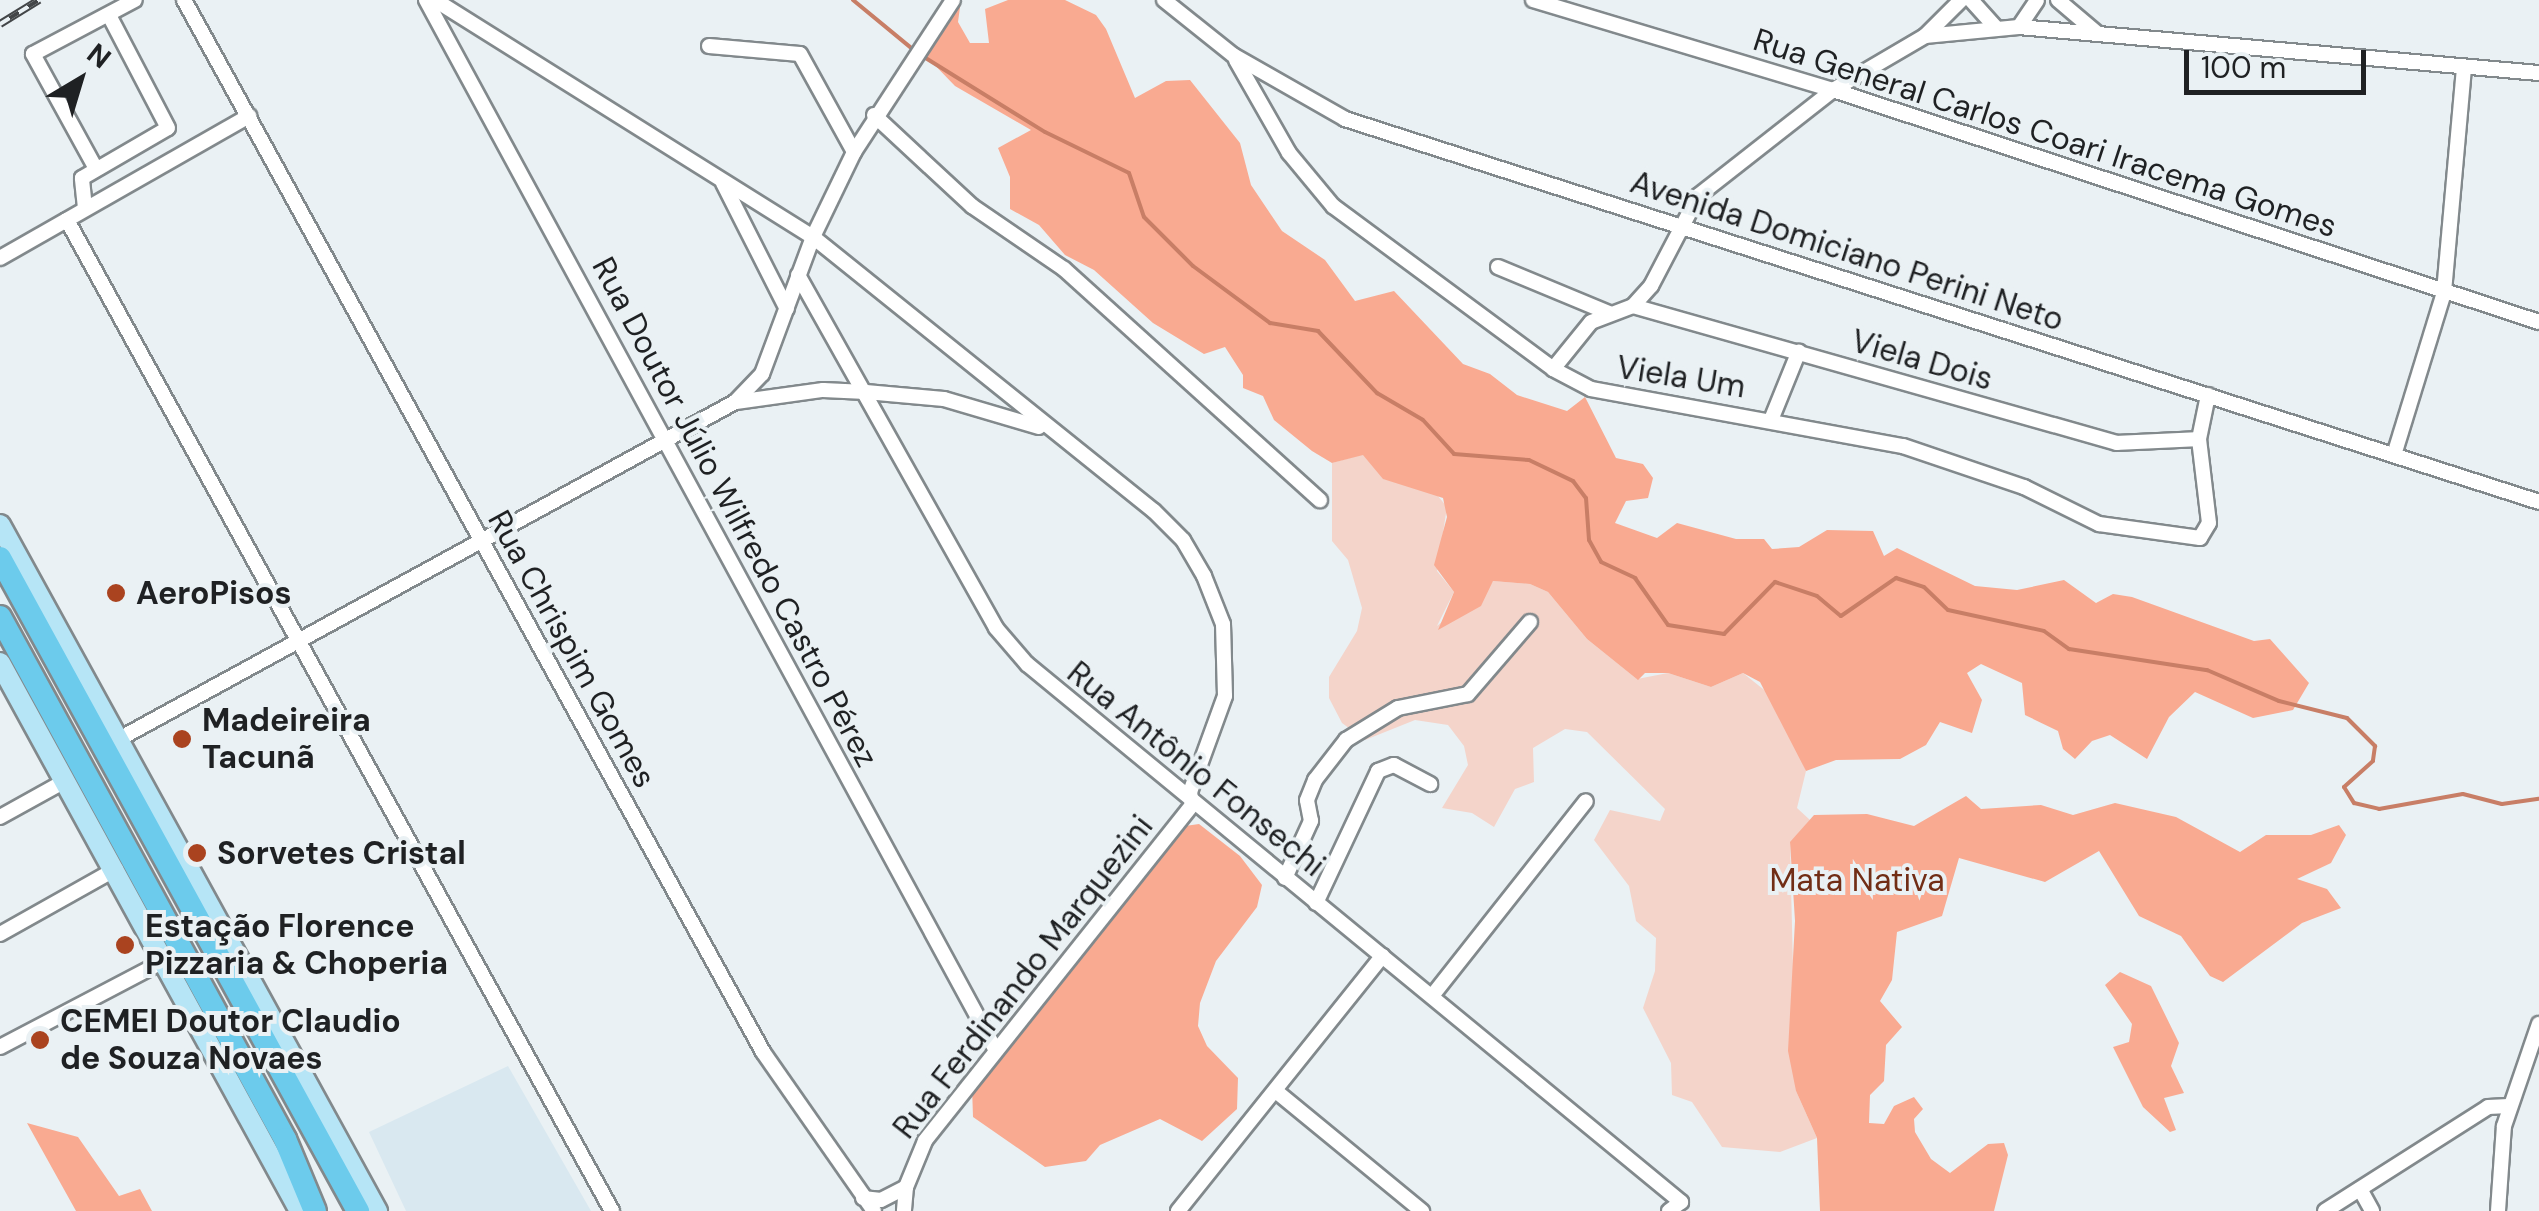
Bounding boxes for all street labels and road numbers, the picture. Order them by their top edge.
street label: Rua General Carlos Coari Iracema Gomes [1749,20,2341,246]
street label: Avenida Domiciano Perini Neto [1626,163,2068,339]
street label: Rua Doutor Júlio Wilfredo Castro Pérez [584,251,886,773]
street label: Viela Dois [1847,322,1997,398]
street label: Viela Um [1614,348,1748,406]
street label: Rua Chrispim Gomes [480,504,664,794]
street label: Rua Antônio Fonsechi [1060,653,1332,885]
street label: Rua Ferdinando Marquezini [885,808,1161,1146]

